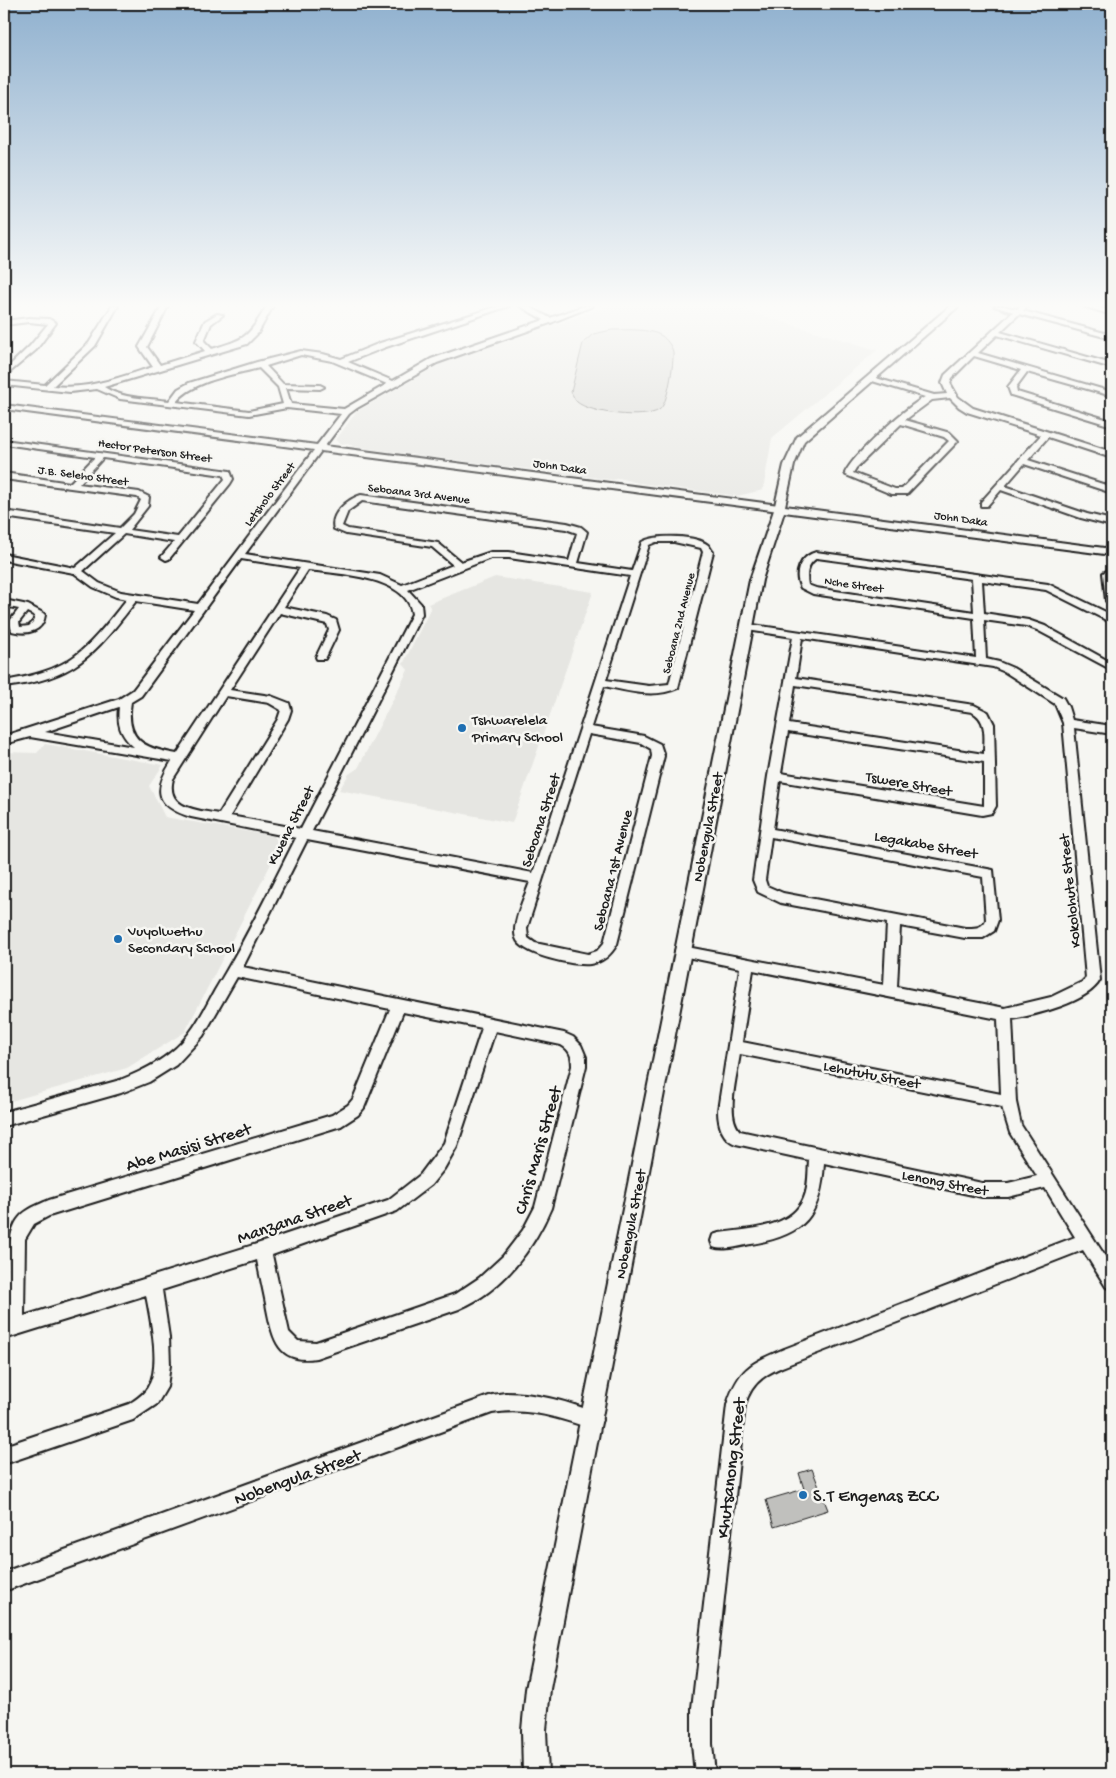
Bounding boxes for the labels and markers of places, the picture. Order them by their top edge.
place label: Tshwarelela Primary School [471,712,563,747]
marker: Tshwarelela Primary School [456,722,468,734]
place label: Vuyolwethu Secondary School [127,923,235,958]
marker: Vuyolwethu Secondary School [112,933,124,945]
place label: S.T Engenas ZCC [813,1487,939,1508]
marker: S.T Engenas ZCC [797,1489,809,1501]

